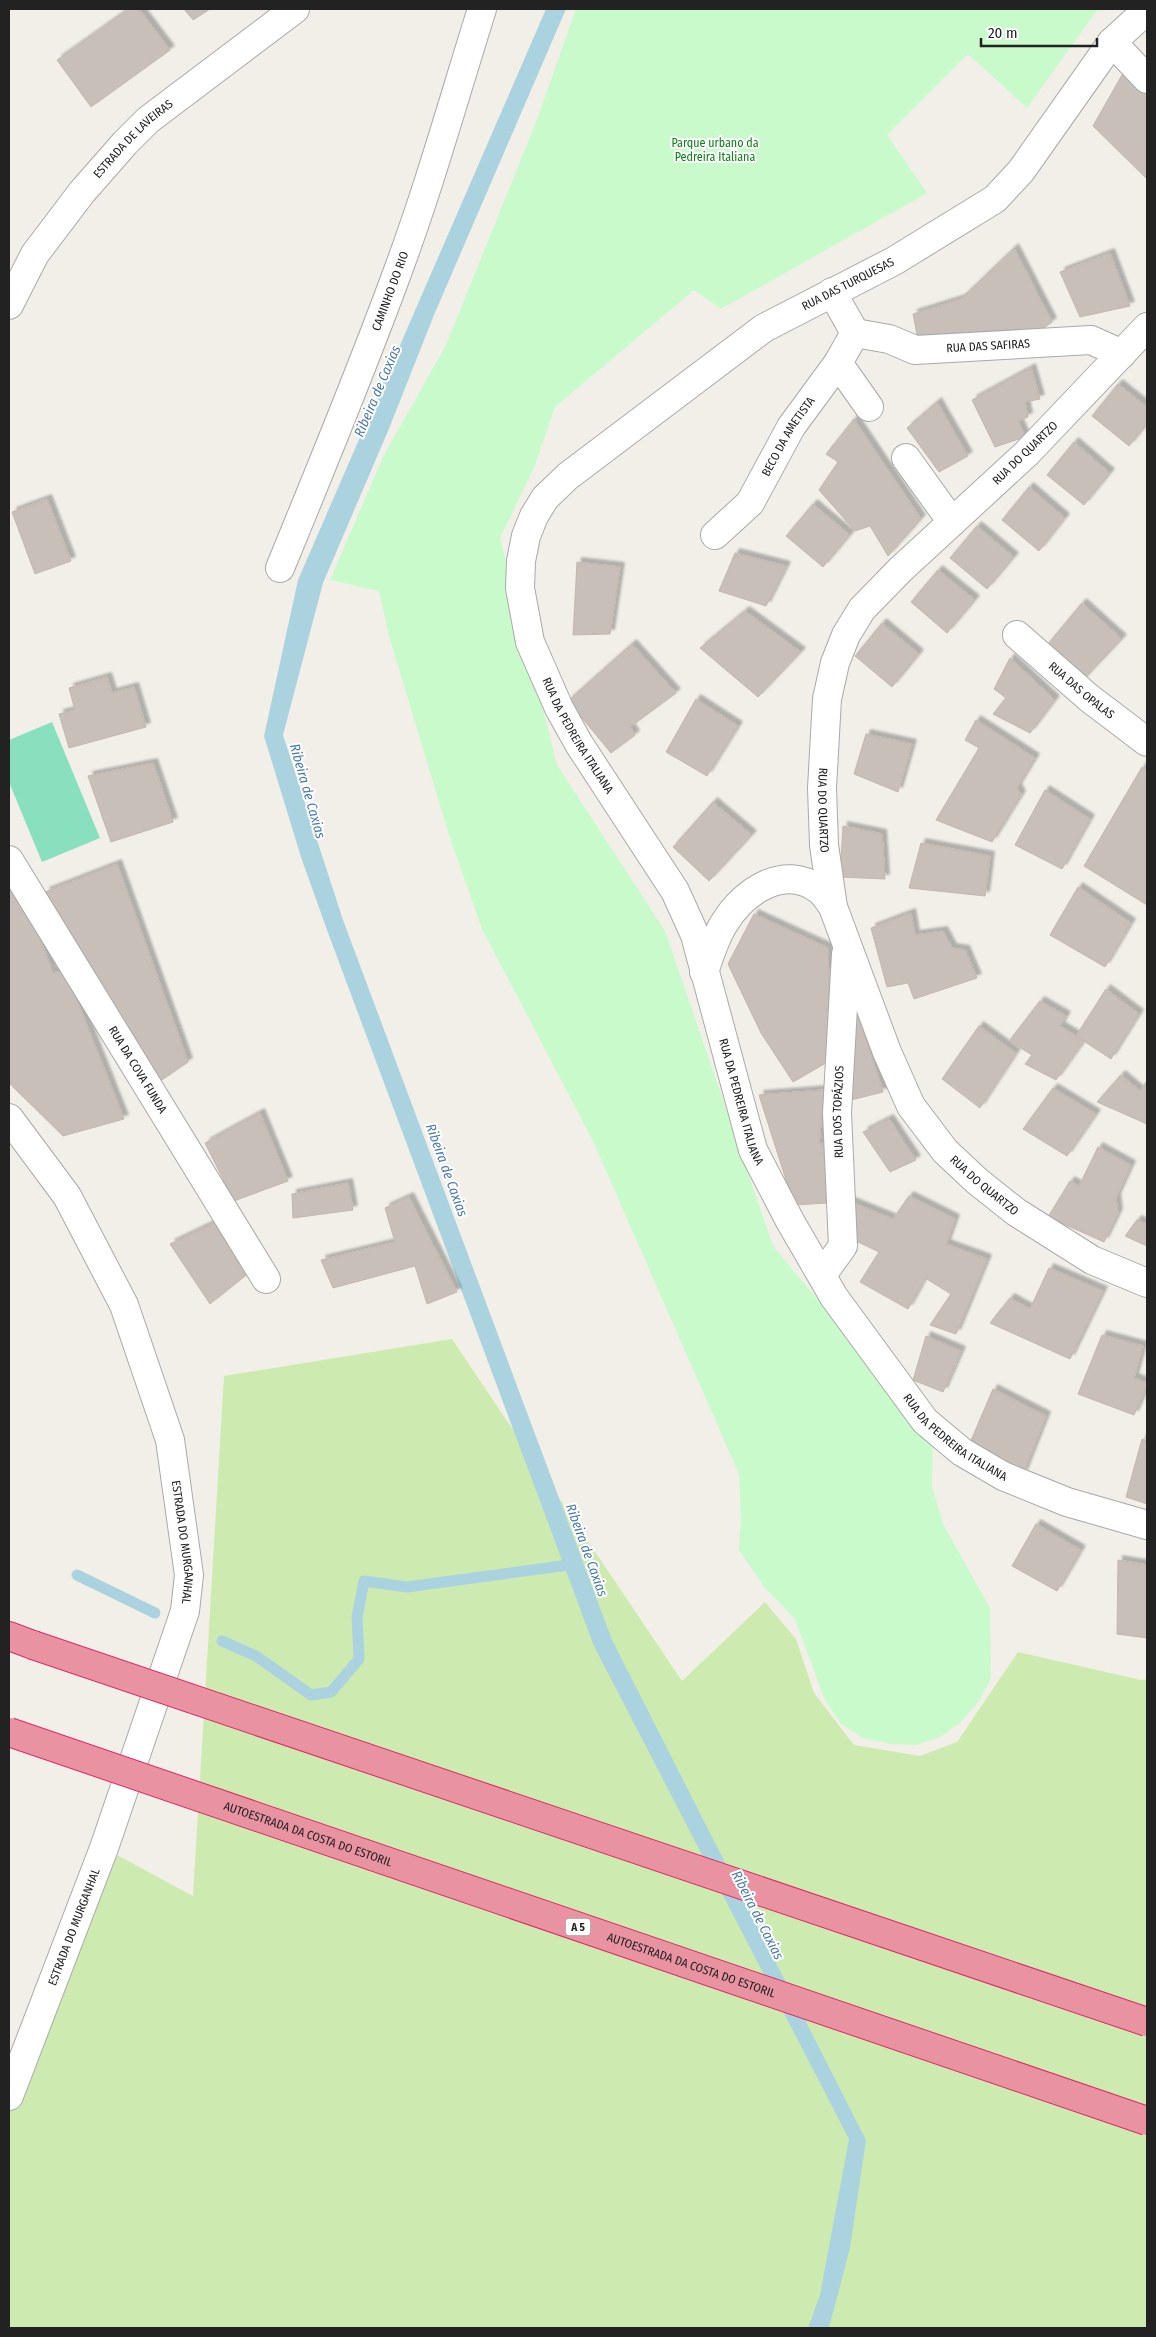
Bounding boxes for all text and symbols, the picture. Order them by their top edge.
scale bar [981,15,1097,47]
text: 20 m [988,24,1018,42]
street label: ESTRADA DE LAVEIRAS [90,97,176,181]
park label: Parque urbano da Pedreira Italiana [671,136,759,164]
street label: CAMINHO DO RIO [369,250,411,333]
street label: RUA DAS TURQUESAS [799,255,897,313]
street label: RUA DAS SAFIRAS [946,336,1030,355]
water label: Ribeira de Caxias [351,343,404,440]
street label: BECO DA AMETISTA [759,394,818,479]
street label: RUA DO QUARTZO [989,418,1061,488]
street label: RUA DAS OPALAS [1046,659,1117,722]
street label: RUA DA PEDREIRA ITALIANA [540,675,617,797]
water label: Ribeira de Caxias [286,742,329,841]
street label: RUA DO QUARTZO [815,767,832,854]
street label: RUA DA COVA FUNDA [106,1024,170,1116]
street label: RUA DA PEDREIRA ITALIANA [716,1037,767,1168]
street label: RUA DOS TOPÁZIOS [830,1065,847,1159]
water label: Ribeira de Caxias [422,1121,471,1219]
street label: RUA DO QUARTZO [947,1153,1021,1218]
street label: RUA DA PEDREIRA ITALIANA [900,1391,1010,1484]
street label: ESTRADA DO MURGANHAL [169,1480,196,1605]
water label: Ribeira de Caxias [562,1501,611,1599]
street label: AUTOESTRADA DA COSTA DO ESTORIL [222,1799,395,1870]
street label: ESTRADA DO MURGANHAL [45,1866,103,1988]
water label: Ribeira de Caxias [728,1868,787,1963]
road number: A 5 [566,1918,590,1935]
street label: AUTOESTRADA DA COSTA DO ESTORIL [605,1930,778,2001]

